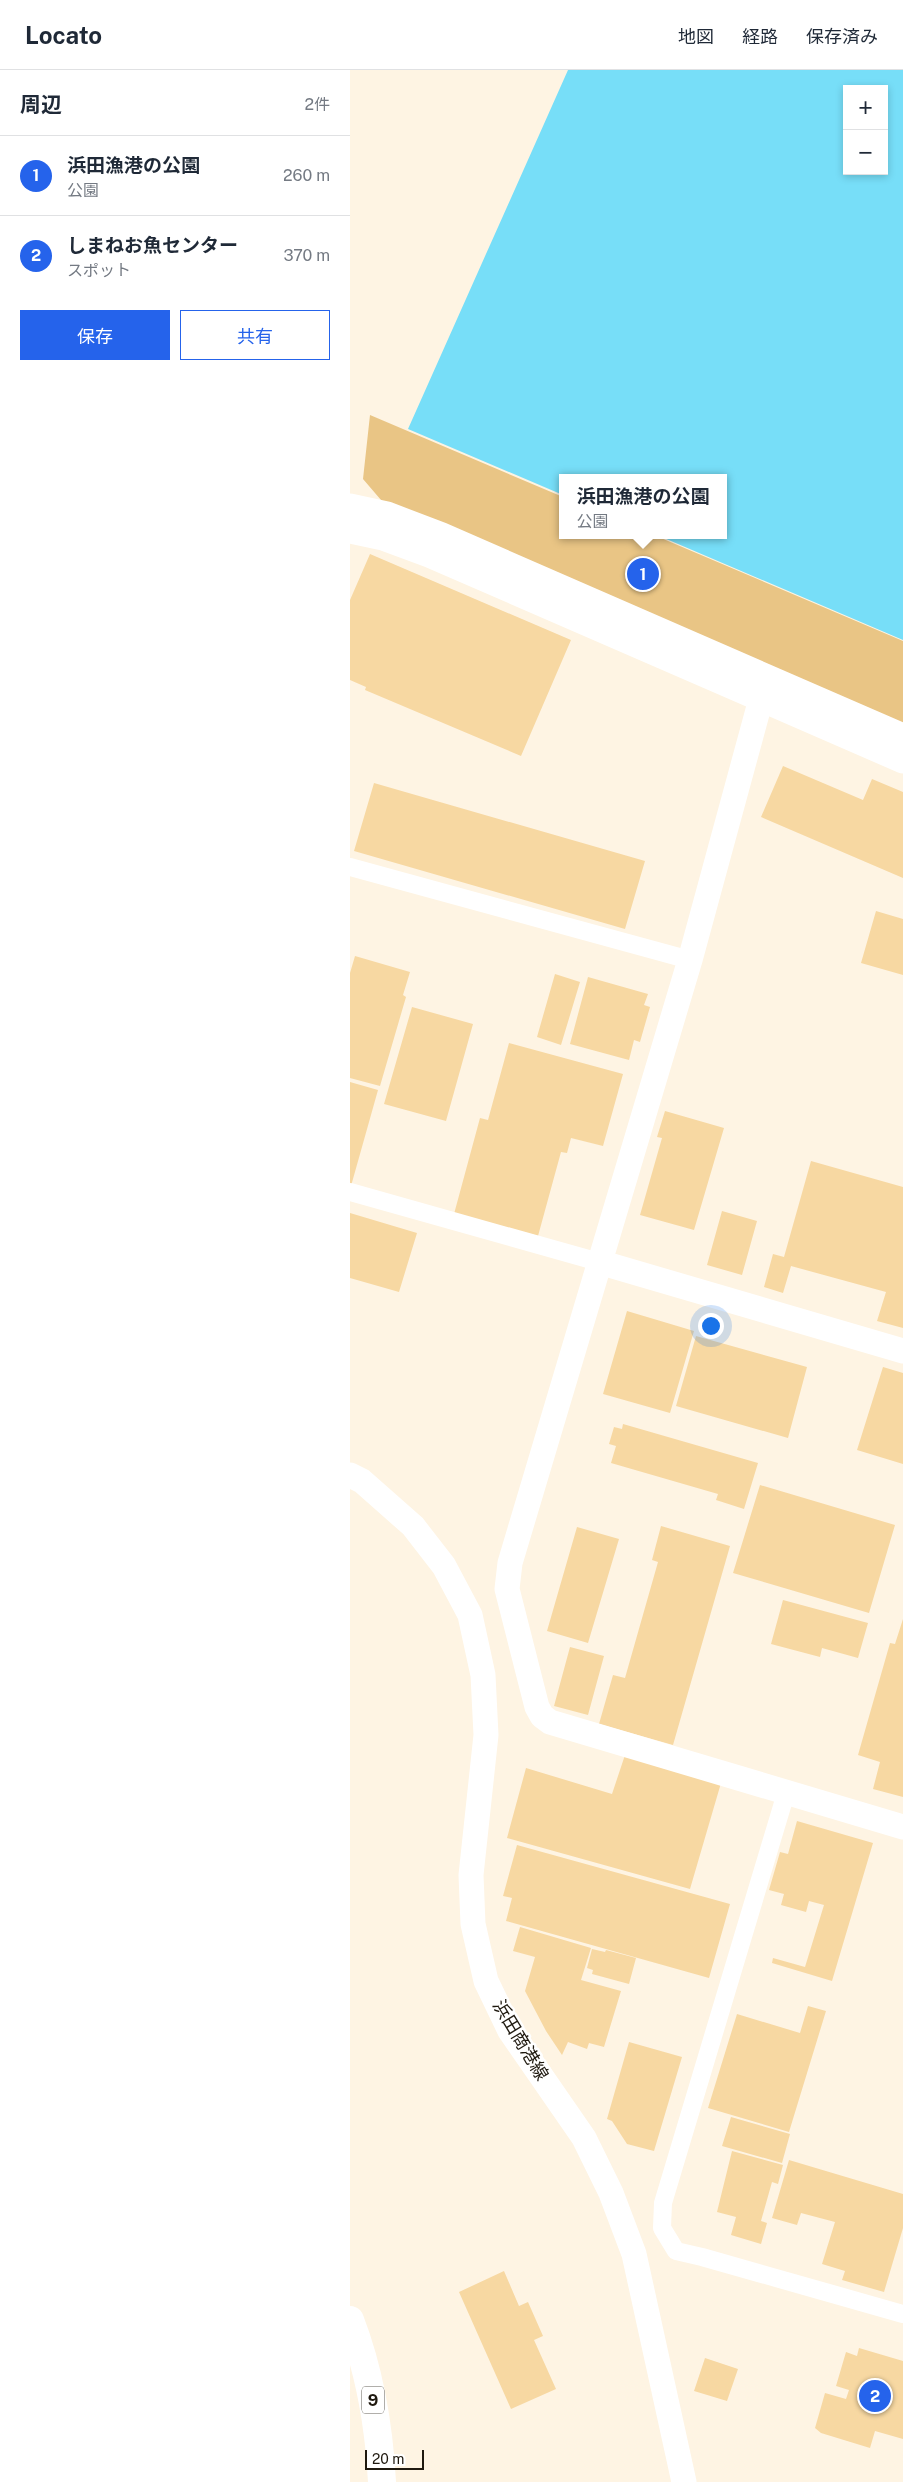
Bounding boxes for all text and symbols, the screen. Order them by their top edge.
text: Locato [25,21,102,49]
text: 地図 [678,26,714,47]
text: 経路 [742,26,778,47]
text: 保存済み [806,26,878,47]
map controls [843,85,888,175]
button: + [843,85,888,130]
text: 周辺 [20,92,62,117]
text: 2件 [304,95,330,114]
button: − [843,130,888,175]
text: 浜田漁港の公園 [67,154,200,176]
text: 1 [33,166,39,185]
text: 260 m [283,166,330,185]
text: 公園 [67,181,99,200]
text: しまねお魚センター [67,234,238,256]
text: 2 [31,246,41,265]
text: 370 m [283,246,330,265]
text: スポット [67,261,131,280]
button: 保存 [20,310,170,360]
button: 共有 [180,310,330,360]
popup [559,474,727,539]
text: 浜田漁港の公園 [576,485,710,507]
text: 公園 [576,512,609,531]
pin: 1 [627,555,659,593]
your location [698,1313,724,1339]
street label: 浜田商港線 [489,1996,553,2084]
pin: 2 [859,2377,891,2415]
road number: 9 [362,2386,384,2414]
scale bar [365,2447,424,2470]
text: 20 m [372,2451,404,2467]

